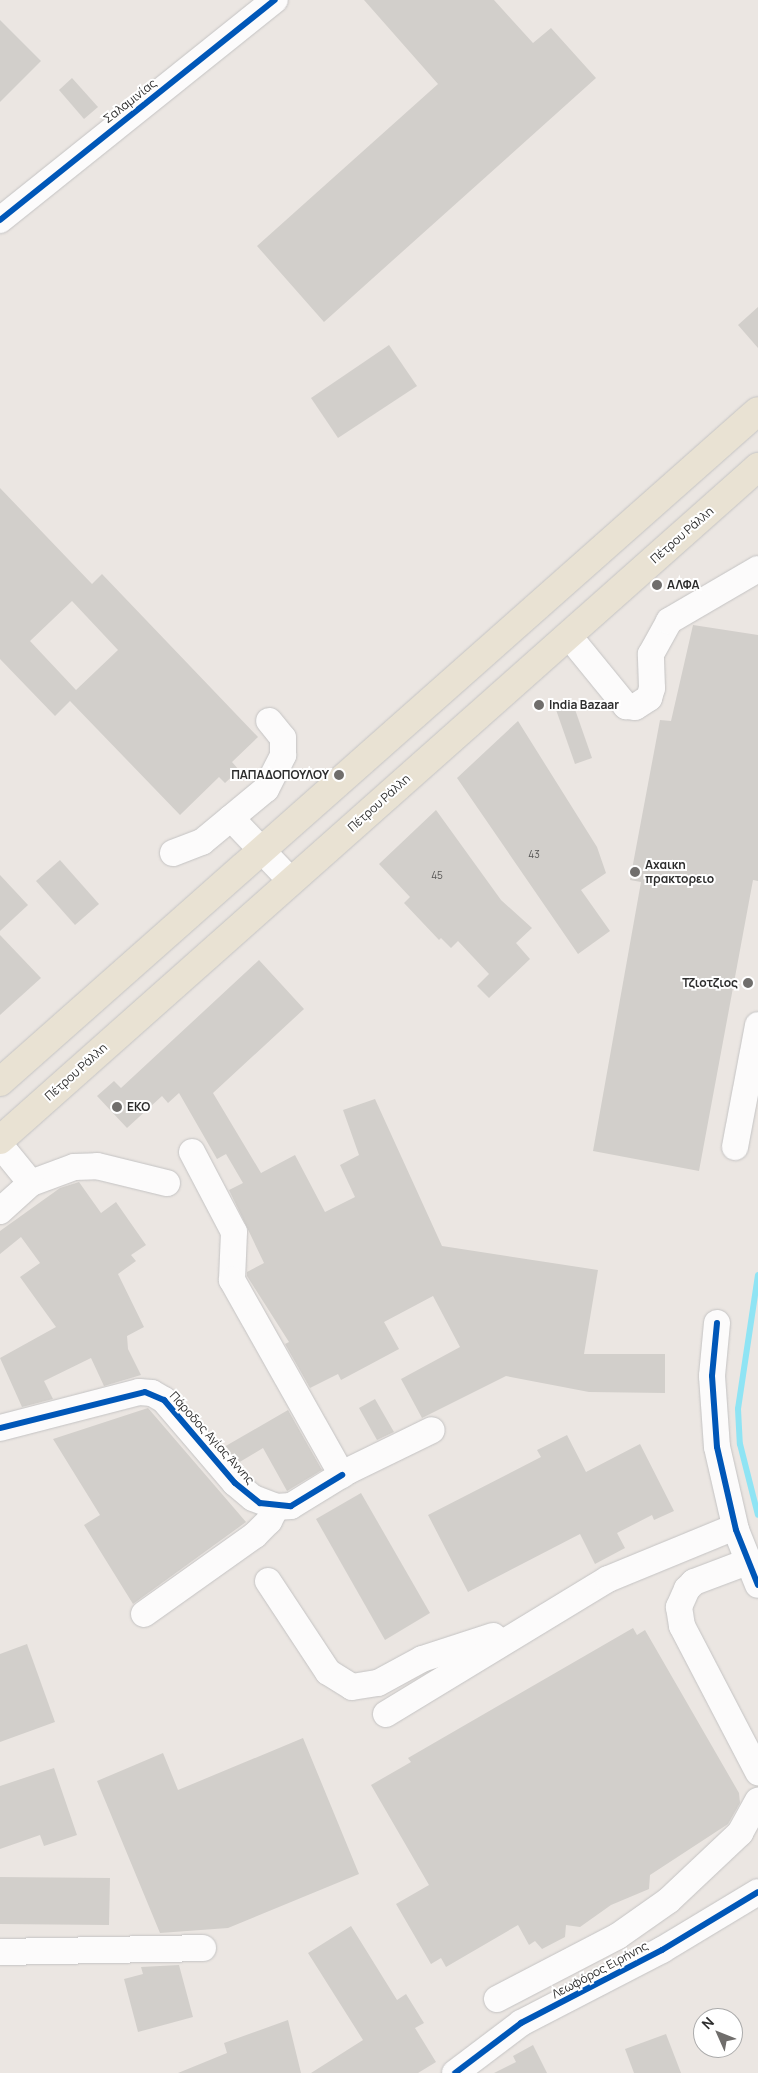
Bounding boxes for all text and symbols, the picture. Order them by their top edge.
street label: Σαλαμινίας [101,76,159,126]
street label: Πέτρου Ράλλη [648,504,716,566]
place label: ΑΛΦΑ [667,578,700,592]
marker: ΑΛΦΑ [651,579,663,591]
place label: India Bazaar [549,698,619,712]
marker: India Bazaar [533,699,545,711]
place label: ΠΑΠΑΔΟΠΟΥΛΟΥ [231,768,329,782]
marker: ΠΑΠΑΔΟΠΟΥΛΟΥ [333,769,345,781]
street label: Πέτρου Ράλλη [345,771,413,835]
house number: 43 [528,849,540,861]
place label: Αχαικη πρακτορειο [645,858,714,886]
marker: Αχαικη πρακτορειο [629,866,641,878]
house number: 45 [431,870,443,882]
place label: Τζιοτζιος [682,976,738,990]
marker: Τζιοτζιος [742,977,754,989]
street label: Πέτρου Ράλλη [42,1040,110,1104]
place label: EKO [127,1100,150,1114]
marker: EKO [111,1101,123,1113]
street label: Πάροδος Αγίας Άννης [167,1389,257,1487]
street label: Λεωφόρος Ειρήνης [549,1939,651,2001]
north arrow [693,2008,743,2058]
text: N [697,2013,718,2033]

